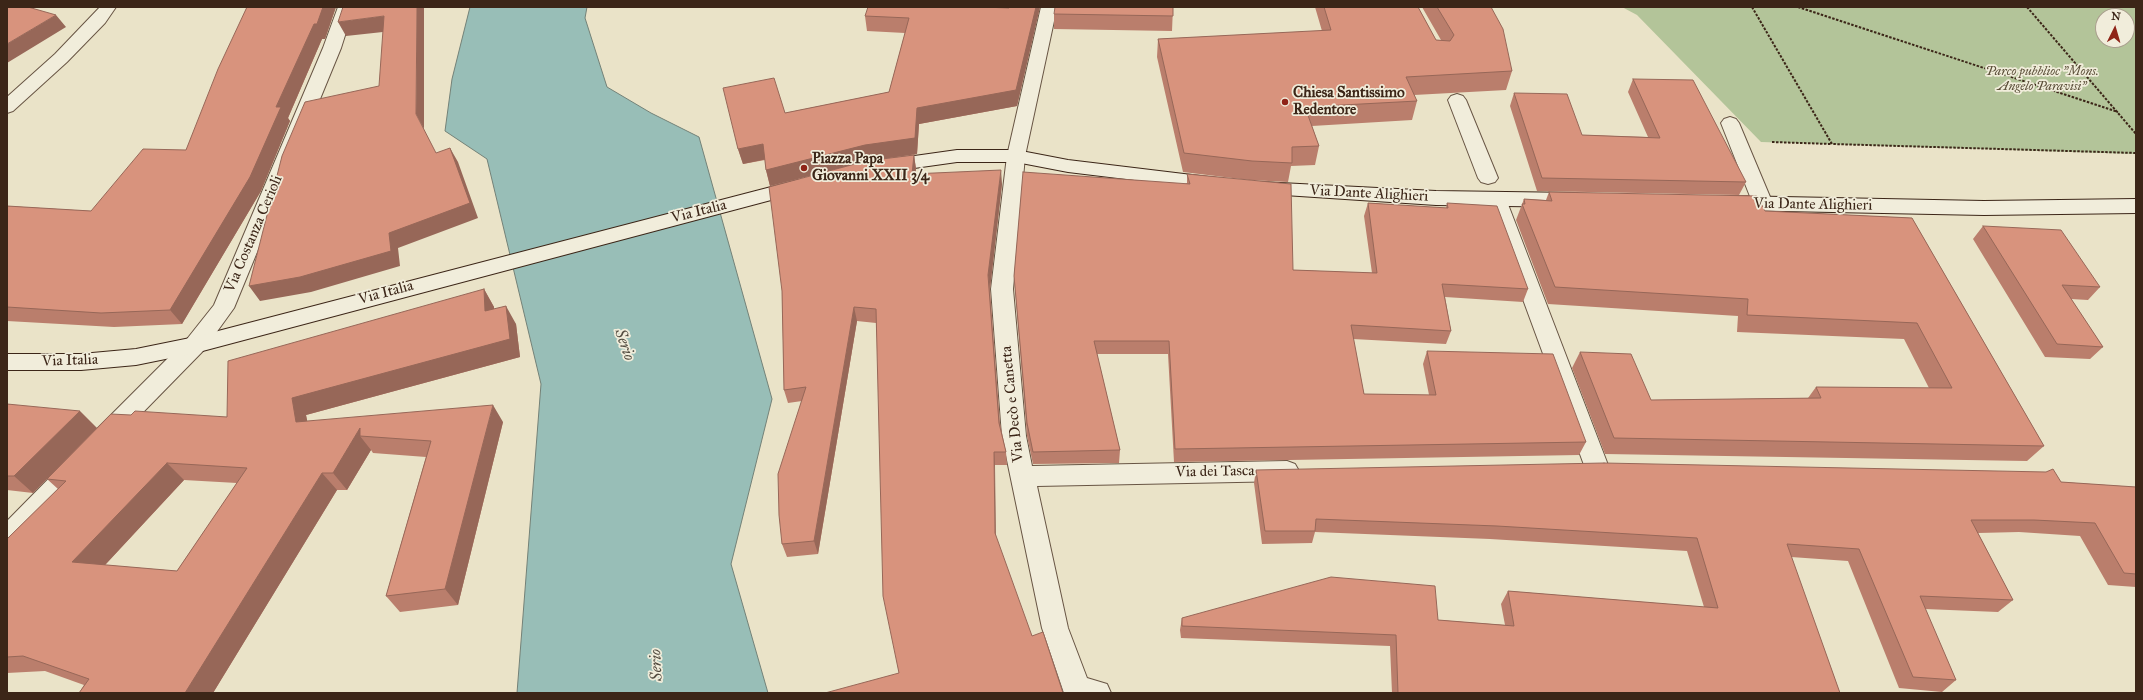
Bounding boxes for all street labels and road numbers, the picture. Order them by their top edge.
street label: Via Costanza Cerioli [221,173,287,295]
street label: Via Dante Alighieri [1309,182,1429,206]
street label: Via Dante Alighieri [1753,195,1873,215]
street label: Via Italia [669,196,729,228]
street label: Via Italia [356,277,416,309]
street label: Via Decò e Canetta [998,345,1028,463]
street label: Via Italia [42,351,98,371]
street label: Via dei Tasca [1175,462,1255,482]

